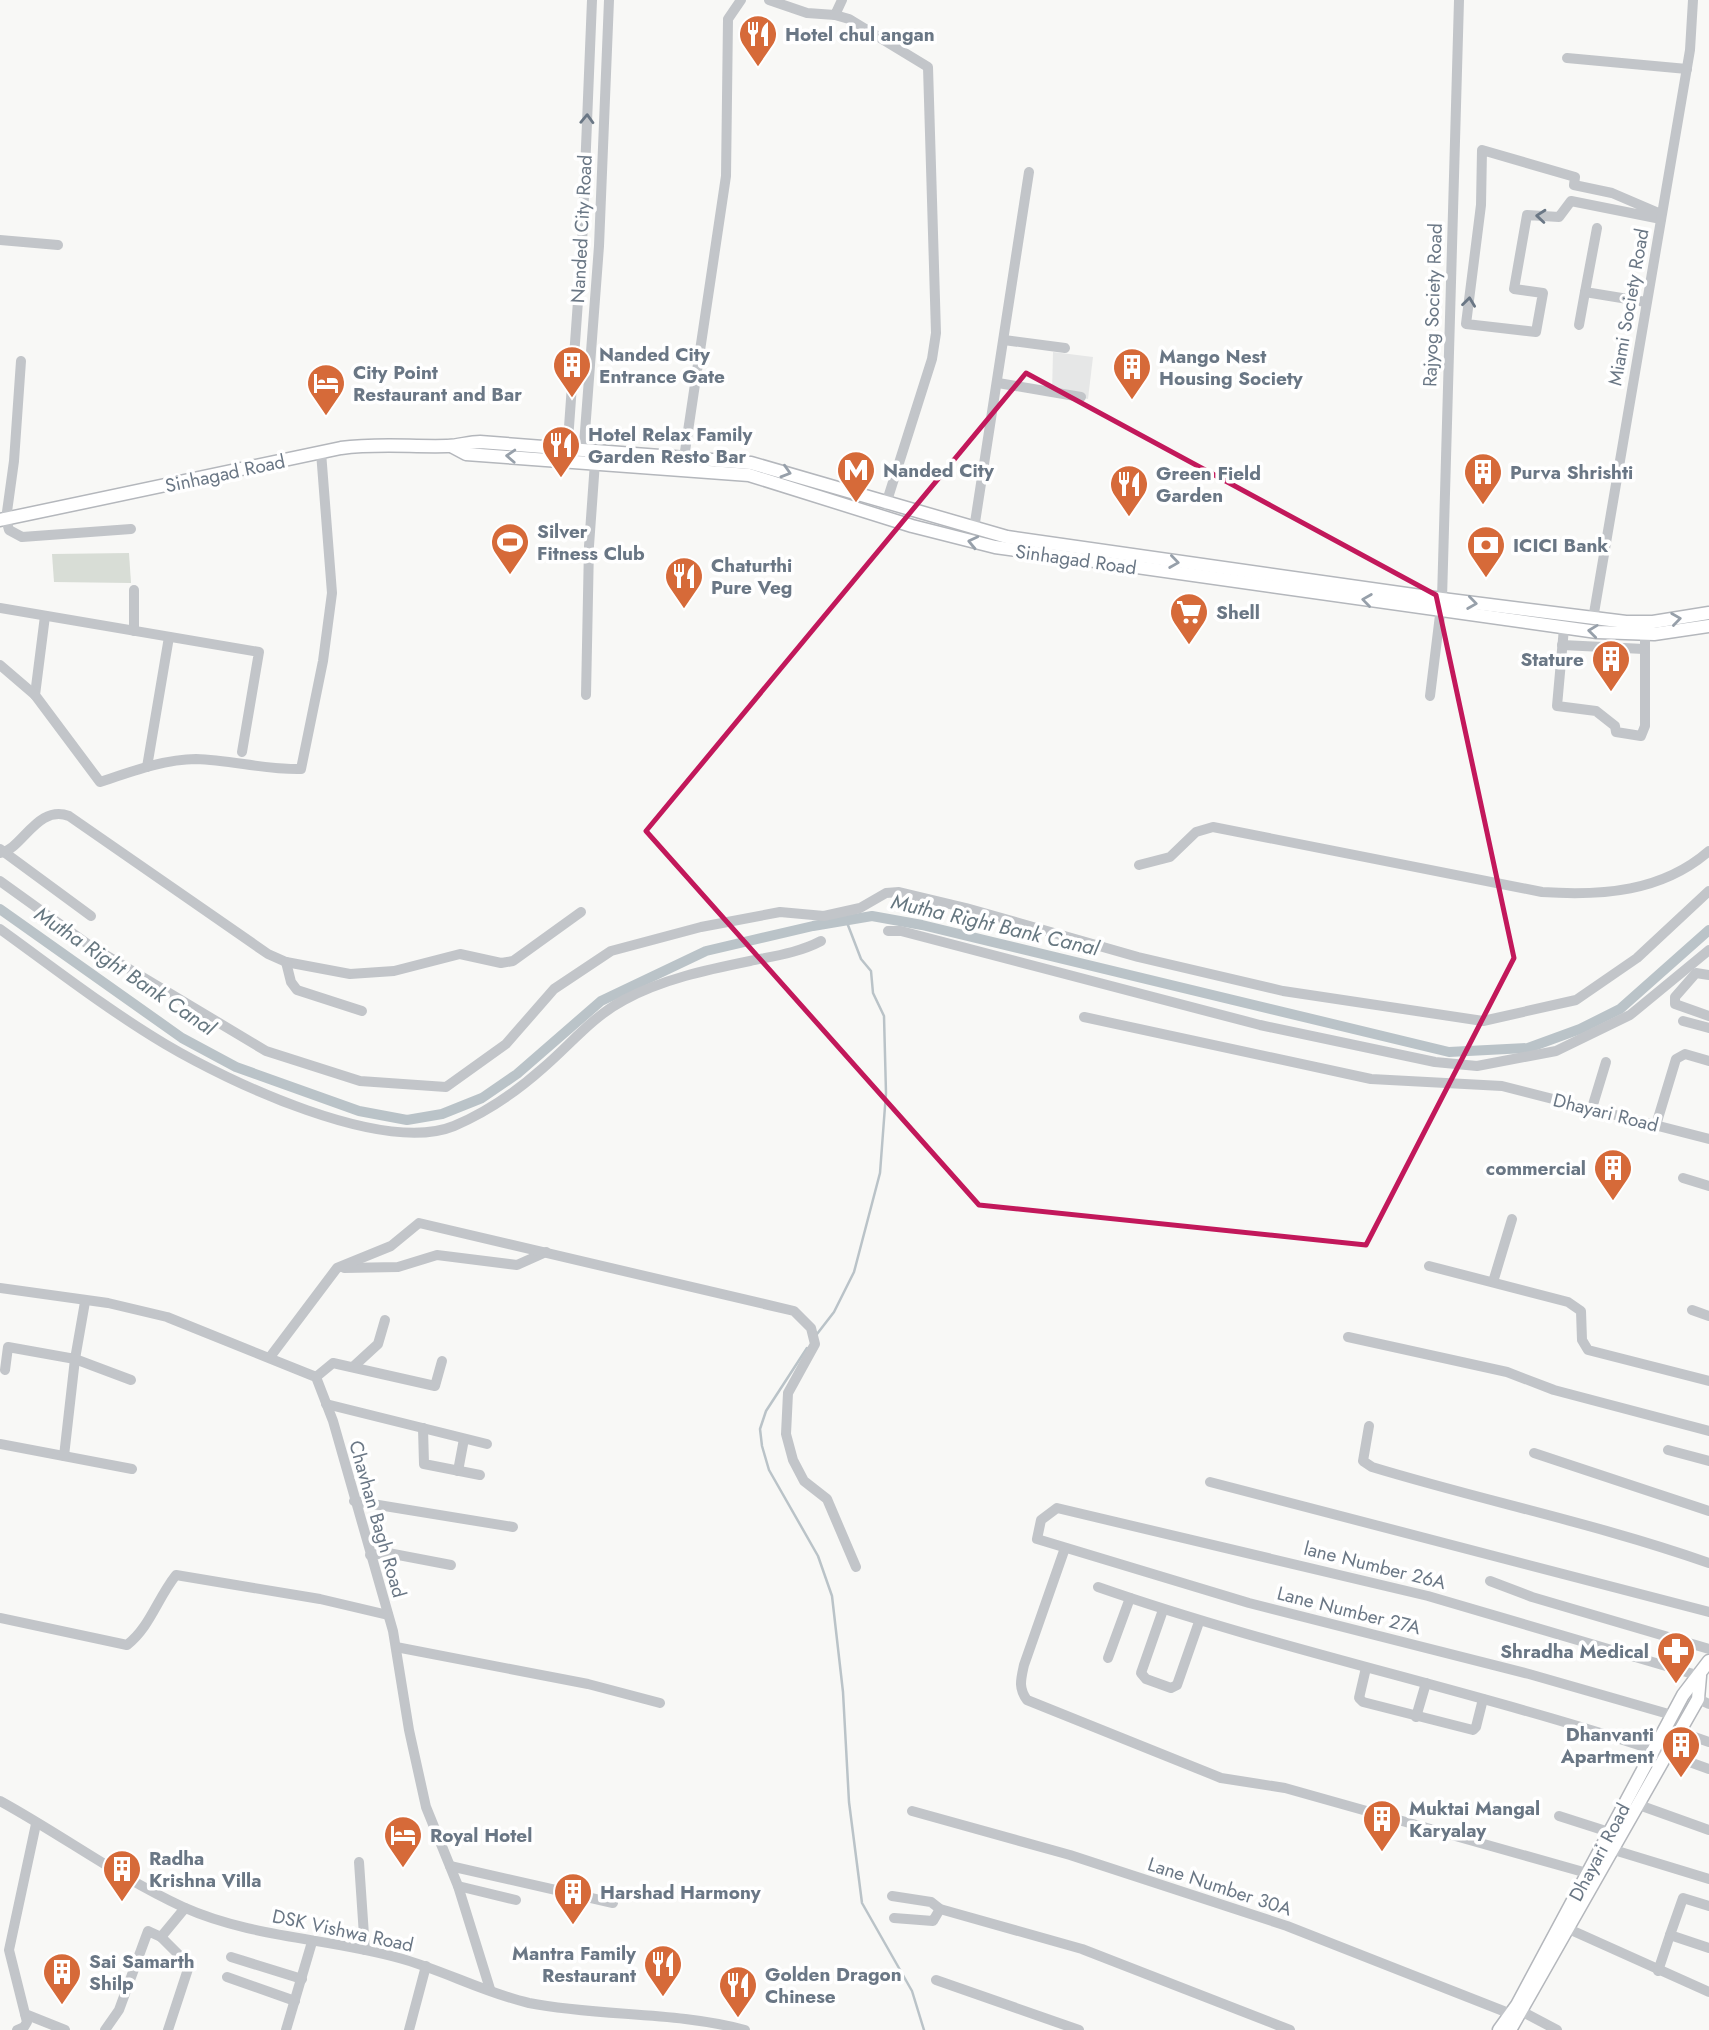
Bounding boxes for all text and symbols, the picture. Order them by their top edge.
restaurant icon: Hotel chul angan [737,13,779,68]
place label: Hotel chul angan [785,21,935,48]
one-way arrow [580,114,595,125]
street label: Nanded City Road [564,154,599,304]
one-way arrow [1535,209,1546,224]
street label: Rajyog Society Road [1416,223,1449,387]
street label: Miami Society Road [1601,226,1656,388]
one-way arrow [1461,296,1476,308]
place label: Nanded City Entrance Gate [599,341,725,390]
place label: Mango Nest Housing Society [1159,343,1304,392]
building icon: Nanded City Entrance Gate [551,344,593,399]
building icon: Mango Nest Housing Society [1111,346,1153,401]
place label: City Point Restaurant and Bar [353,359,522,408]
hotel icon: City Point Restaurant and Bar [305,362,347,417]
place label: Hotel Relax Family Garden Resto Bar [588,421,753,470]
restaurant icon: Hotel Relax Family Garden Resto Bar [540,424,582,479]
street label: Sinhagad Road [163,448,288,499]
one-way arrow [505,449,516,464]
metro station icon: Nanded City [835,449,877,504]
building icon: Purva Shrishti [1462,451,1504,506]
place label: Nanded City [883,457,995,484]
place label: Purva Shrishti [1510,459,1633,486]
place label: Green Field Garden [1156,460,1261,509]
restaurant icon: Green Field Garden [1108,463,1150,518]
one-way arrow [780,464,792,478]
place label: Silver Fitness Club [537,518,645,567]
sports icon: Silver Fitness Club [489,521,531,576]
bank icon: ICICI Bank [1465,524,1507,579]
place label: ICICI Bank [1513,532,1608,559]
one-way arrow [967,536,979,550]
street label: Sinhagad Road [1014,538,1138,581]
place label: Chaturthi Pure Veg [711,552,792,601]
one-way arrow [1168,554,1180,569]
restaurant icon: Chaturthi Pure Veg [663,555,705,610]
supermarket icon: Shell [1168,591,1210,646]
one-way arrow [1361,593,1373,608]
one-way arrow [1466,596,1478,611]
place label: Shell [1216,599,1260,626]
one-way arrow [1670,612,1682,627]
one-way arrow [1587,624,1598,639]
building icon: Stature [1590,638,1632,693]
place label: Stature [1520,646,1584,673]
water label: Mutha Right Bank Canal [888,886,1103,964]
water label: Mutha Right Bank Canal [29,899,223,1044]
street label: Dhayari Road [1550,1086,1661,1139]
building icon: commercial [1592,1147,1634,1202]
place label: commercial [1486,1155,1586,1182]
street label: Chavhan Bagh Road [342,1437,413,1601]
street label: lane Number 26A [1301,1535,1449,1596]
street label: Lane Number 27A [1274,1580,1424,1641]
pharmacy icon: Shradha Medical [1655,1630,1697,1685]
place label: Shradha Medical [1500,1638,1649,1665]
place label: Dhanvanti Apartment [1560,1721,1654,1770]
building icon: Dhanvanti Apartment [1660,1724,1702,1779]
place label: Muktai Mangal Karyalay [1409,1795,1540,1844]
building icon: Muktai Mangal Karyalay [1361,1798,1403,1853]
street label: Dhayari Road [1562,1798,1637,1906]
hotel icon: Royal Hotel [382,1814,424,1869]
place label: Royal Hotel [430,1822,532,1849]
place label: Radha Krishna Villa [149,1845,261,1894]
building icon: Radha Krishna Villa [101,1848,143,1903]
street label: Lane Number 30A [1144,1850,1296,1923]
building icon: Harshad Harmony [552,1871,594,1926]
place label: Harshad Harmony [600,1879,762,1906]
street label: DSK Vishwa Road [270,1902,416,1959]
place label: Mantra Family Restaurant [512,1940,637,1989]
restaurant icon: Mantra Family Restaurant [642,1943,684,1998]
place label: Sai Samarth Shilp [89,1948,195,1997]
building icon: Sai Samarth Shilp [41,1951,83,2006]
place label: Golden Dragon Chinese [765,1961,902,2010]
restaurant icon: Golden Dragon Chinese [717,1964,759,2019]

